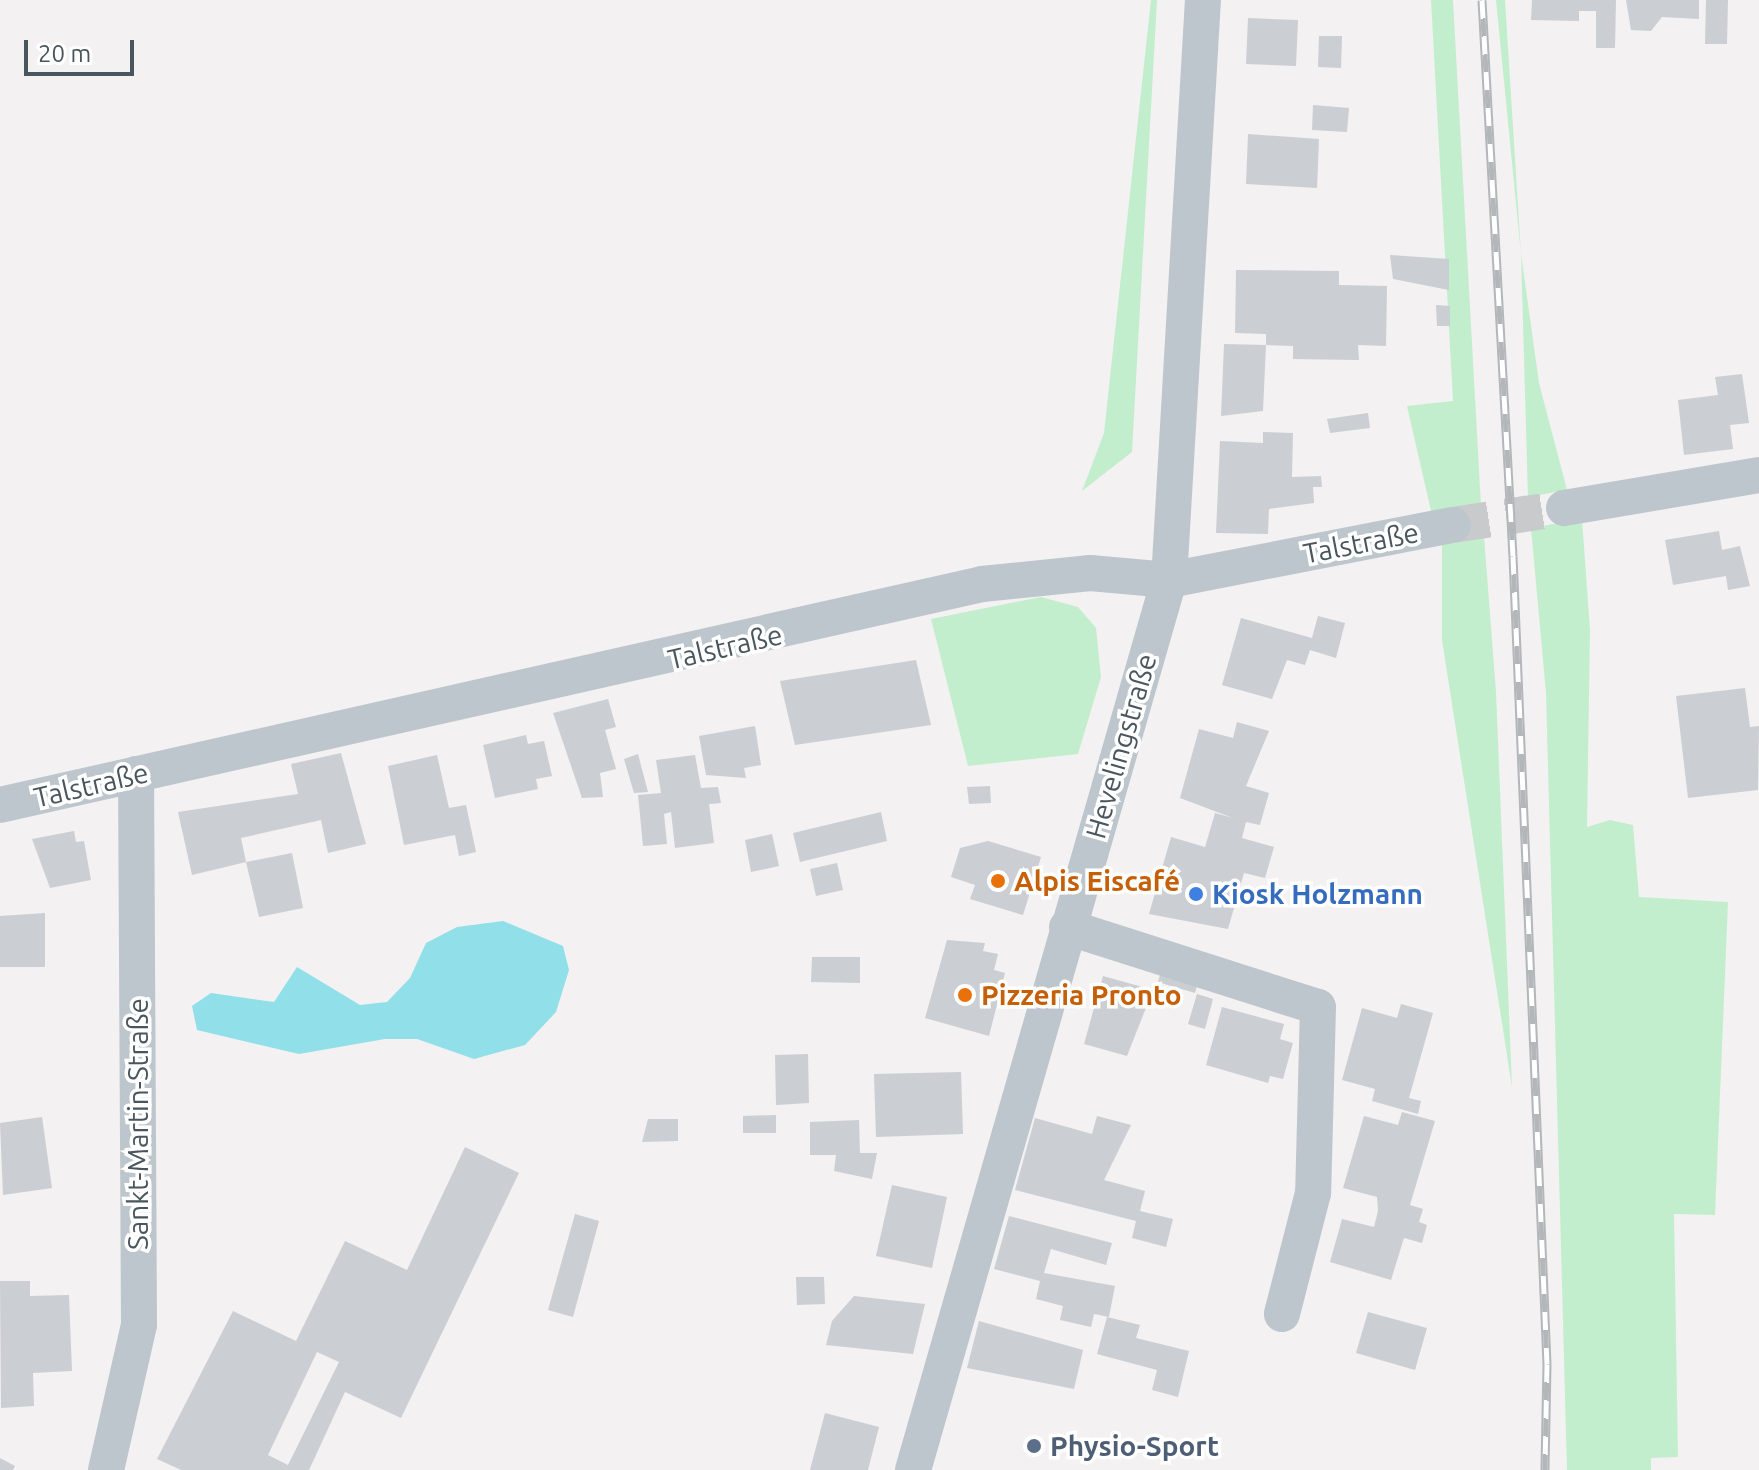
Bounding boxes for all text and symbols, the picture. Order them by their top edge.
scale bar [28,24,138,74]
text: 20 m [38,40,91,67]
street label: Talstraße [1301,515,1421,571]
street label: Talstraße [664,618,786,676]
street label: Hevelingstraße [1079,650,1163,842]
street label: Talstraße [30,756,152,814]
place label: Alpis Eiscafé [1014,864,1180,898]
marker: Alpis Eiscafé [989,872,1007,890]
place label: Kiosk Holzmann [1212,877,1423,911]
marker: Kiosk Holzmann [1187,885,1205,903]
place label: Pizzeria Pronto [981,978,1182,1012]
marker: Pizzeria Pronto [956,986,974,1004]
street label: Sankt-Martin-Straße [121,998,155,1250]
place label: Physio-Sport [1050,1429,1219,1463]
marker: Physio-Sport [1025,1437,1043,1455]

